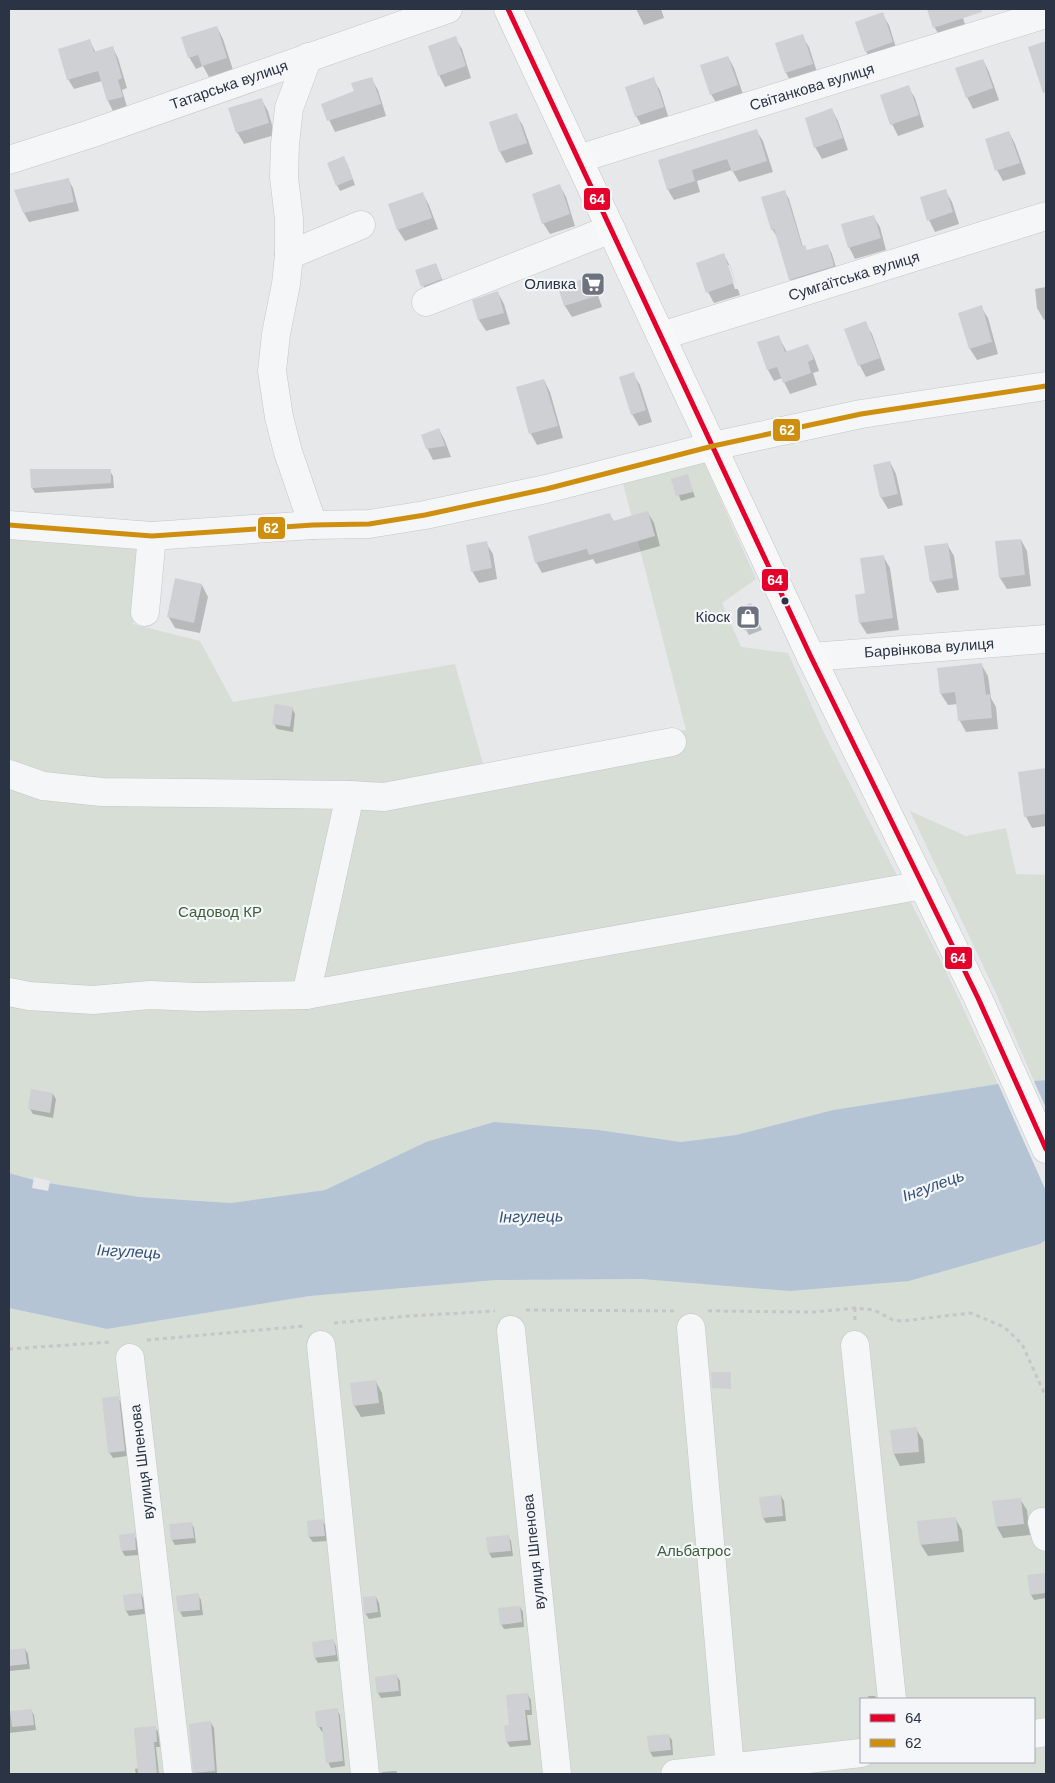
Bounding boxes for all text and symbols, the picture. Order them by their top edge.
street label: Татарська вулиця [168,56,290,113]
street label: Світанкова вулиця [747,59,876,114]
line badge: 64 [583,187,611,211]
text: 64 [589,191,605,207]
street label: Сумгаїтська вулиця [786,247,921,304]
supermarket icon: Оливка [580,271,606,297]
place label: Оливка [524,275,577,292]
line badge: 62 [772,418,801,442]
text: 62 [779,422,795,438]
line badge: 62 [257,516,286,540]
text: 62 [263,520,279,536]
line badge: 64 [761,568,789,592]
text: 64 [767,572,783,588]
unlabelled marker [780,596,790,606]
shop icon: Кіоск [735,604,761,630]
place label: Кіоск [696,608,730,625]
street label: Барвінкова вулиця [863,634,994,661]
park label: Садовод КР [178,903,262,920]
line badge: 64 [944,946,973,970]
text: 64 [950,950,966,966]
water label: Інгулець [900,1166,966,1204]
water label: Інгулець [499,1207,563,1226]
water label: Інгулець [96,1241,162,1262]
street label: вулиця Шпенова [126,1403,157,1521]
street label: вулиця Шпенова [519,1493,548,1611]
park label: Альбатрос [657,1542,731,1559]
legend [860,1698,1035,1763]
text: 64 [905,1709,922,1726]
text: 62 [905,1734,922,1751]

